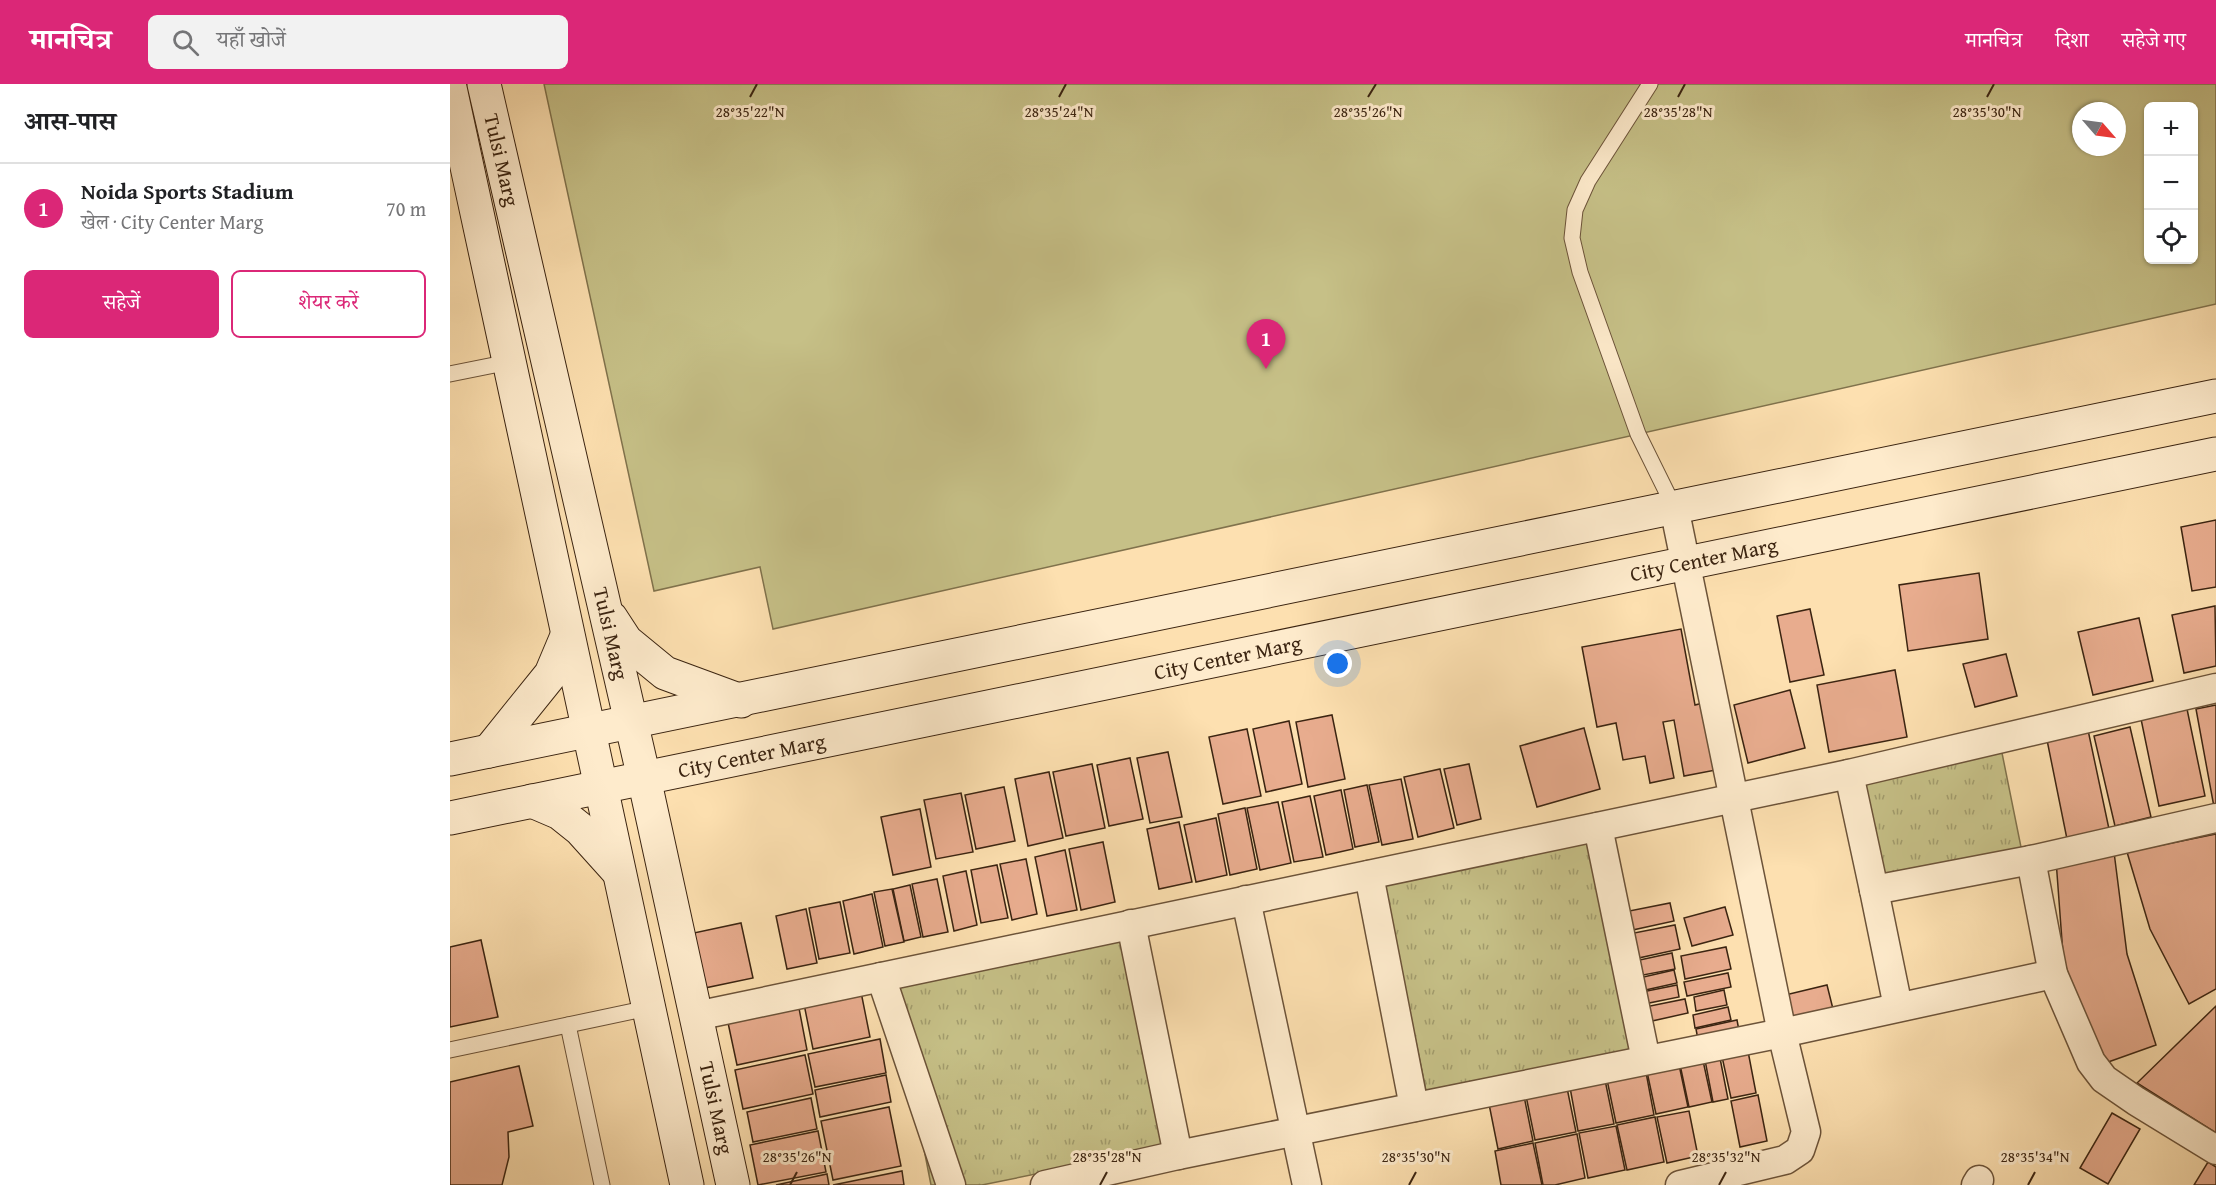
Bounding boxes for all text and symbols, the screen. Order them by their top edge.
search box [148,15,568,69]
text: मानचित्र [30,18,112,59]
text: यहाँ खोजें [217,23,286,55]
text: मानचित्र [1965,24,2022,55]
text: दिशा [2055,24,2089,55]
text: सहेजे गए [2122,24,2186,55]
icon: search [169,26,202,59]
text: आस-पास [24,101,116,140]
text: 28°35'22"N [716,101,785,122]
text: 28°35'24"N [1025,101,1094,122]
text: 28°35'26"N [1334,101,1403,122]
text: 28°35'28"N [1644,101,1713,122]
text: 28°35'30"N [1953,101,2022,122]
north arrow [2072,102,2126,156]
map controls [2144,102,2198,264]
button: + [2144,102,2198,156]
street label: Tulsi Marg [476,111,528,210]
button: − [2144,156,2198,210]
text: Noida Sports Stadium [81,175,294,207]
text: 1 [38,194,49,223]
text: 70 m [386,194,426,223]
text: खेल · City Center Marg [81,207,264,236]
button: locate [2144,210,2198,264]
button: सहेजें [24,270,219,338]
button: शेयर करें [231,270,426,338]
pin: 1 [1246,320,1286,369]
street label: City Center Marg [1627,529,1781,589]
street label: Tulsi Marg [586,584,637,683]
street label: City Center Marg [1151,627,1305,688]
your location [1323,649,1352,678]
street label: City Center Marg [675,725,829,786]
street label: Tulsi Marg [691,1059,742,1158]
text: 28°35'26"N [763,1146,832,1167]
text: 28°35'28"N [1073,1146,1142,1167]
text: 28°35'30"N [1382,1146,1451,1167]
text: 28°35'32"N [1692,1146,1761,1167]
text: 28°35'34"N [2001,1146,2070,1167]

